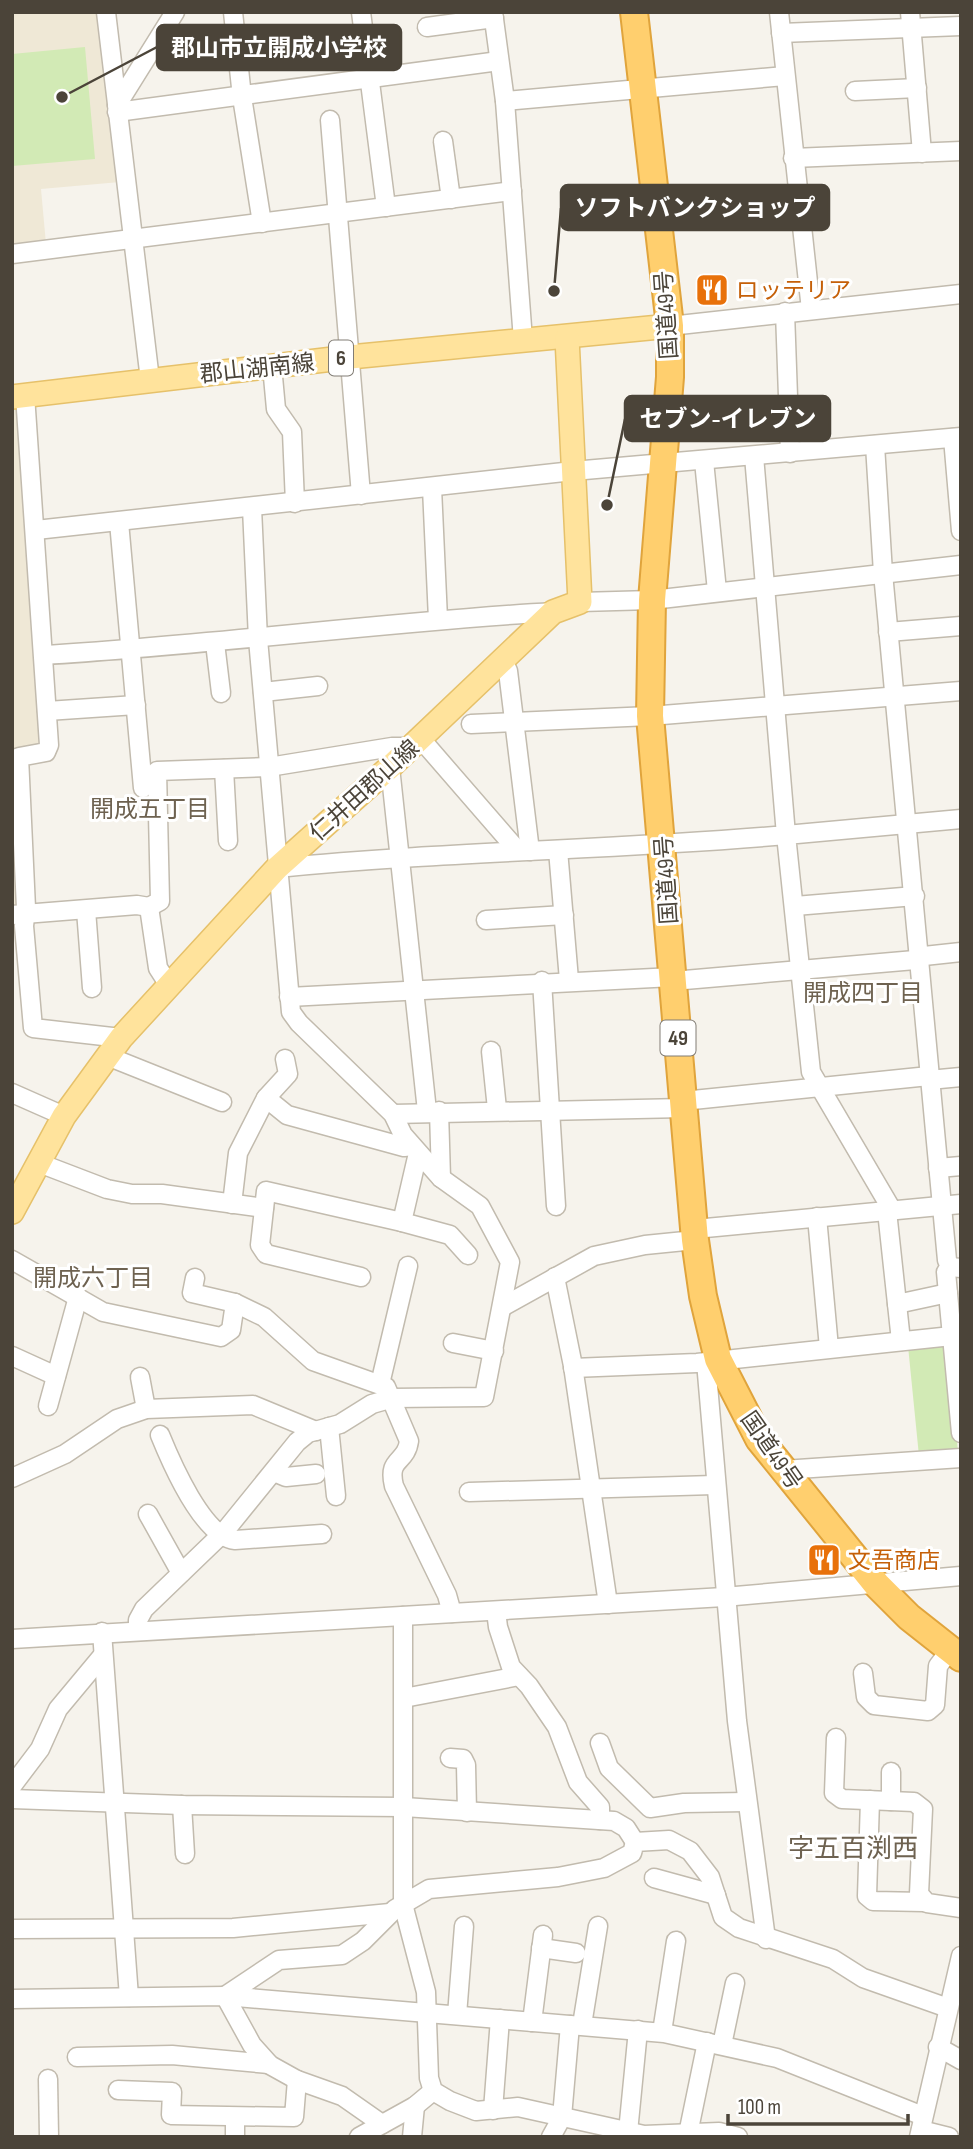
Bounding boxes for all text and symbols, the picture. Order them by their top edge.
callout: 郡山市立開成小学校 [157,25,401,70]
text: 郡山市立開成小学校 [171,34,387,63]
callout: ソフトバンクショップ [561,185,829,230]
text: ソフトバンクショップ [574,194,816,223]
street label: 国道49号 [650,270,684,360]
restaurant icon: ロッテリア [693,271,731,309]
place label: ロッテリア [736,277,851,305]
road number: 6 [329,340,353,376]
street label: 郡山湖南線 [198,349,316,389]
callout: セブン-イレブン [625,396,830,441]
text: セブン-イレブン [639,405,817,434]
street label: 仁井田郡山線 [304,734,425,847]
district label: 開成五丁目 [90,795,210,824]
street label: 国道49号 [650,835,684,925]
district label: 開成四丁目 [803,979,923,1008]
road number: 49 [660,1020,696,1056]
district label: 開成六丁目 [33,1264,153,1293]
street label: 国道49号 [734,1406,808,1495]
restaurant icon: 文吾商店 [805,1541,843,1579]
place label: 文吾商店 [848,1547,940,1575]
district label: 字五百渕西 [788,1834,918,1865]
scale bar [728,2082,908,2126]
text: 100 m [738,2095,781,2120]

